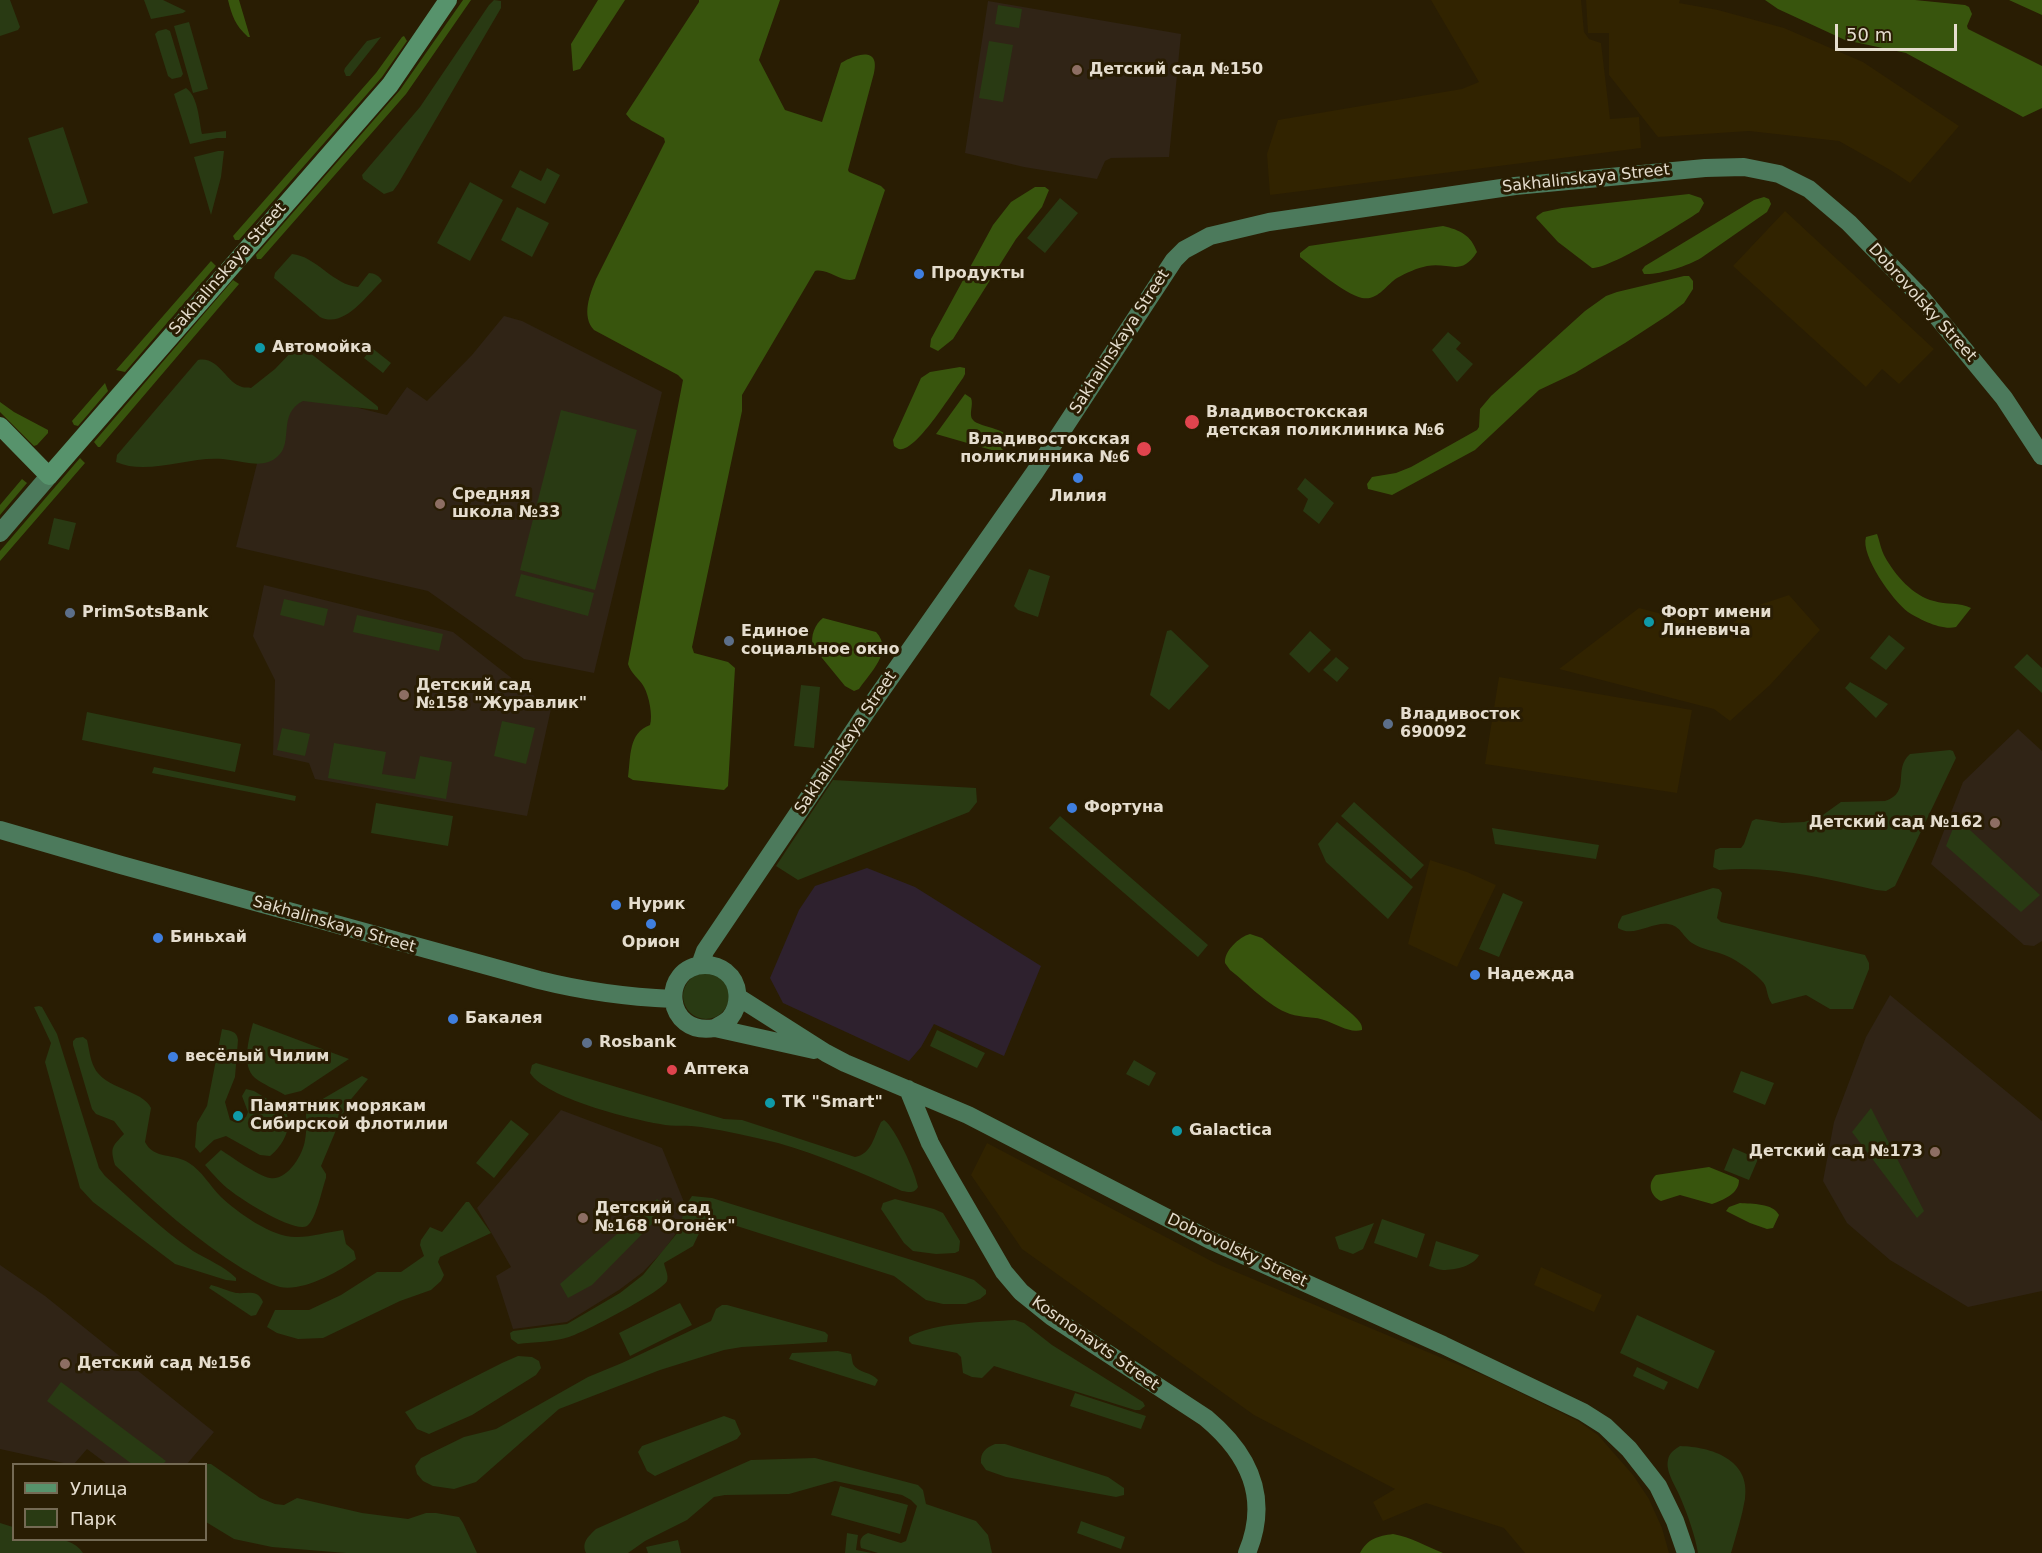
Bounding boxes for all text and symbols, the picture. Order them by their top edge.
scale bar [1838,12,1960,50]
text: 50 m [1846,24,1892,45]
place label: Детский сад №150 [1089,60,1263,80]
marker: Детский сад №150 [1070,63,1084,77]
street label: Sakhalinskaya Street [1501,161,1671,197]
street label: Sakhalinskaya Street [166,199,290,339]
street label: Dobrovolsky Street [1864,240,1980,366]
place label: Продукты [931,264,1025,284]
street label: Sakhalinskaya Street [1066,266,1174,418]
marker: Продукты [912,267,926,281]
place label: Автомойка [272,338,372,358]
marker: Автомойка [253,341,267,355]
place label: Владивостокская детская поликлиника №6 [1206,403,1445,441]
marker: Владивостокская детская поликлиника №6 [1183,413,1201,431]
place label: Владивостокская поликлинника №6 [960,430,1130,468]
marker: Владивостокская поликлинника №6 [1135,440,1153,458]
marker: Лилия [1071,471,1085,485]
place label: Средняя школа №33 [452,485,560,523]
place label: Лилия [1049,487,1107,507]
marker: Средняя школа №33 [433,497,447,511]
place label: PrimSotsBank [82,603,208,623]
place label: Форт имени Линевича [1661,603,1772,641]
marker: PrimSotsBank [63,606,77,620]
marker: Форт имени Линевича [1642,615,1656,629]
place label: Единое социальное окно [741,622,900,660]
marker: Единое социальное окно [722,634,736,648]
street label: Sakhalinskaya Street [791,668,901,818]
place label: Детский сад №158 "Журавлик" [416,676,587,714]
marker: Детский сад №158 "Журавлик" [397,688,411,702]
place label: Владивосток 690092 [1400,705,1521,743]
marker: Владивосток 690092 [1381,717,1395,731]
place label: Фортуна [1084,798,1164,818]
marker: Фортуна [1065,801,1079,815]
place label: Детский сад №162 [1809,813,1983,833]
marker: Детский сад №162 [1988,816,2002,830]
street label: Sakhalinskaya Street [250,893,418,957]
place label: Нурик [628,895,685,915]
marker: Нурик [609,898,623,912]
marker: Орион [644,917,658,931]
place label: Биньхай [170,928,247,948]
marker: Биньхай [151,931,165,945]
place label: Орион [622,933,680,953]
place label: Надежда [1487,965,1575,985]
marker: Надежда [1468,968,1482,982]
place label: Бакалея [465,1009,542,1029]
marker: Бакалея [446,1012,460,1026]
place label: Rosbank [599,1033,676,1053]
marker: Rosbank [580,1036,594,1050]
place label: весёлый Чилим [185,1047,329,1067]
marker: весёлый Чилим [166,1050,180,1064]
place label: Аптека [684,1060,749,1080]
marker: Аптека [665,1063,679,1077]
place label: ТК "Smart" [782,1093,883,1113]
marker: ТК "Smart" [763,1096,777,1110]
place label: Памятник морякам Сибирской флотилии [250,1097,448,1135]
marker: Памятник морякам Сибирской флотилии [231,1109,245,1123]
place label: Galactica [1189,1121,1272,1141]
marker: Galactica [1170,1124,1184,1138]
place label: Детский сад №173 [1749,1142,1923,1162]
marker: Детский сад №173 [1928,1145,1942,1159]
place label: Детский сад №168 "Огонёк" [595,1199,736,1237]
street label: Dobrovolsky Street [1164,1210,1310,1292]
marker: Детский сад №168 "Огонёк" [576,1211,590,1225]
street label: Kosmonavts Street [1028,1293,1162,1395]
place label: Детский сад №156 [77,1354,251,1374]
marker: Детский сад №156 [58,1357,72,1371]
legend [12,1463,207,1541]
text: Улица [70,1478,127,1499]
text: Парк [70,1508,117,1529]

